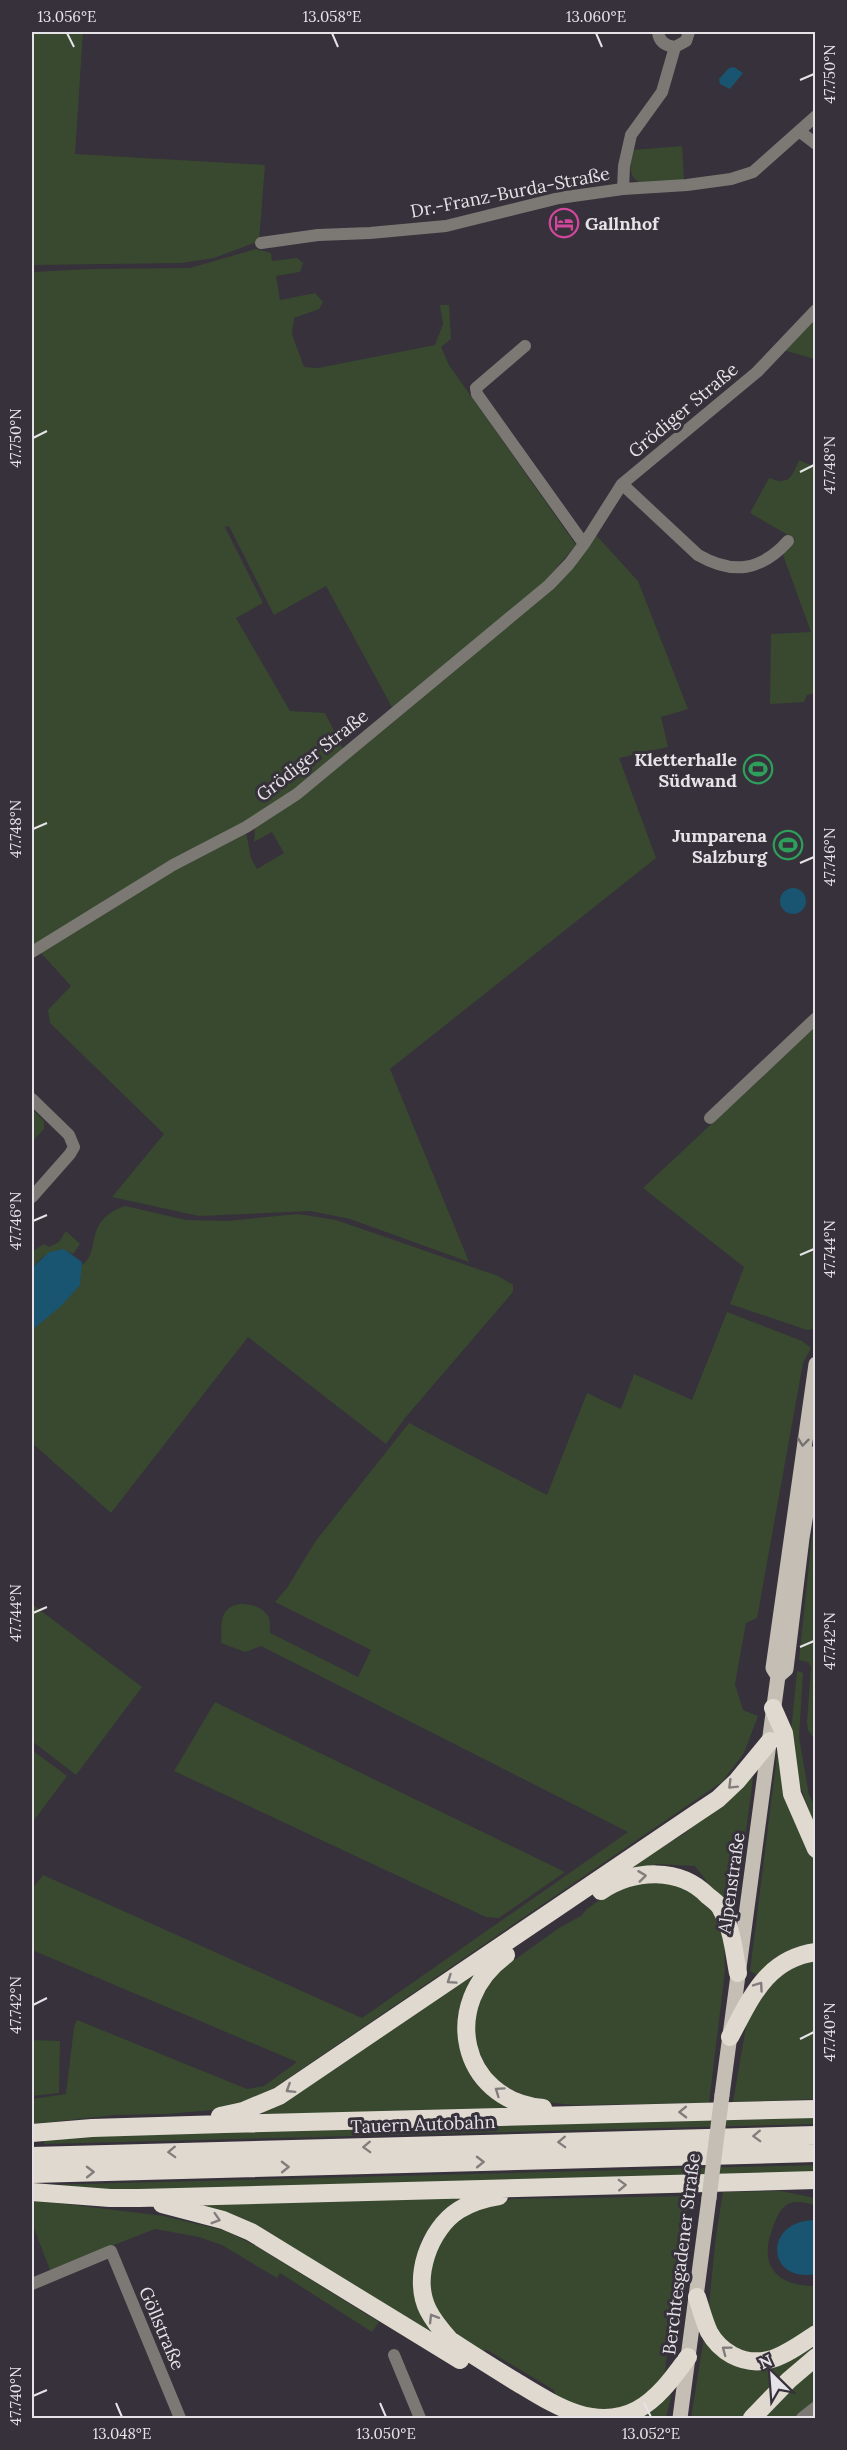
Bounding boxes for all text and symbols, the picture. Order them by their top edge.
text: 13.056°E [38,7,96,26]
text: 13.058°E [303,7,361,26]
text: 13.060°E [566,7,626,26]
text: 47.750°N [820,44,839,104]
street label: Dr.-Franz-Burda-Straße [408,161,612,223]
hotel icon: Gallnhof [548,207,580,239]
place label: Gallnhof [585,212,660,235]
street label: Grödiger Straße [624,357,743,462]
text: 47.750°N [6,408,25,468]
text: 47.748°N [820,436,839,494]
street label: Grödiger Straße [251,704,373,806]
place label: Kletterhalle Südwand [634,748,737,792]
sports icon: Kletterhalle Südwand [742,753,774,785]
text: 47.748°N [6,800,25,858]
place label: Jumparena Salzburg [672,824,768,868]
text: 47.746°N [820,828,839,886]
sports icon: Jumparena Salzburg [772,829,804,861]
text: 47.746°N [6,1192,25,1250]
text: 47.744°N [820,1220,839,1278]
one-way arrow [798,1438,810,1447]
text: 47.744°N [6,1584,25,1642]
text: 47.742°N [820,1612,839,1670]
one-way arrow [728,1779,739,1789]
street label: Alpenstraße [712,1831,750,1936]
one-way arrow [638,1870,647,1883]
one-way arrow [447,1973,458,1984]
text: 47.742°N [6,1976,25,2034]
one-way arrow [752,1982,763,1993]
text: 47.740°N [820,2002,839,2062]
one-way arrow [286,2082,296,2094]
one-way arrow [495,2087,506,2098]
one-way arrow [678,2106,687,2118]
street label: Tauern Autobahn [350,2110,496,2138]
one-way arrow [753,2130,762,2143]
one-way arrow [558,2135,567,2148]
one-way arrow [363,2140,372,2153]
one-way arrow [168,2146,177,2158]
street label: Berchtesgadener Straße [657,2152,705,2356]
one-way arrow [475,2156,484,2168]
one-way arrow [280,2161,289,2173]
one-way arrow [85,2166,94,2178]
one-way arrow [617,2179,626,2192]
one-way arrow [210,2211,221,2224]
street label: Göllstraße [134,2283,190,2373]
one-way arrow [430,2314,441,2325]
north arrow [742,2345,802,2405]
one-way arrow [721,2346,732,2357]
text: N [756,2350,775,2373]
text: 47.740°N [6,2366,25,2426]
text: 13.048°E [93,2424,151,2443]
text: 13.050°E [356,2424,416,2443]
text: 13.052°E [622,2424,680,2443]

